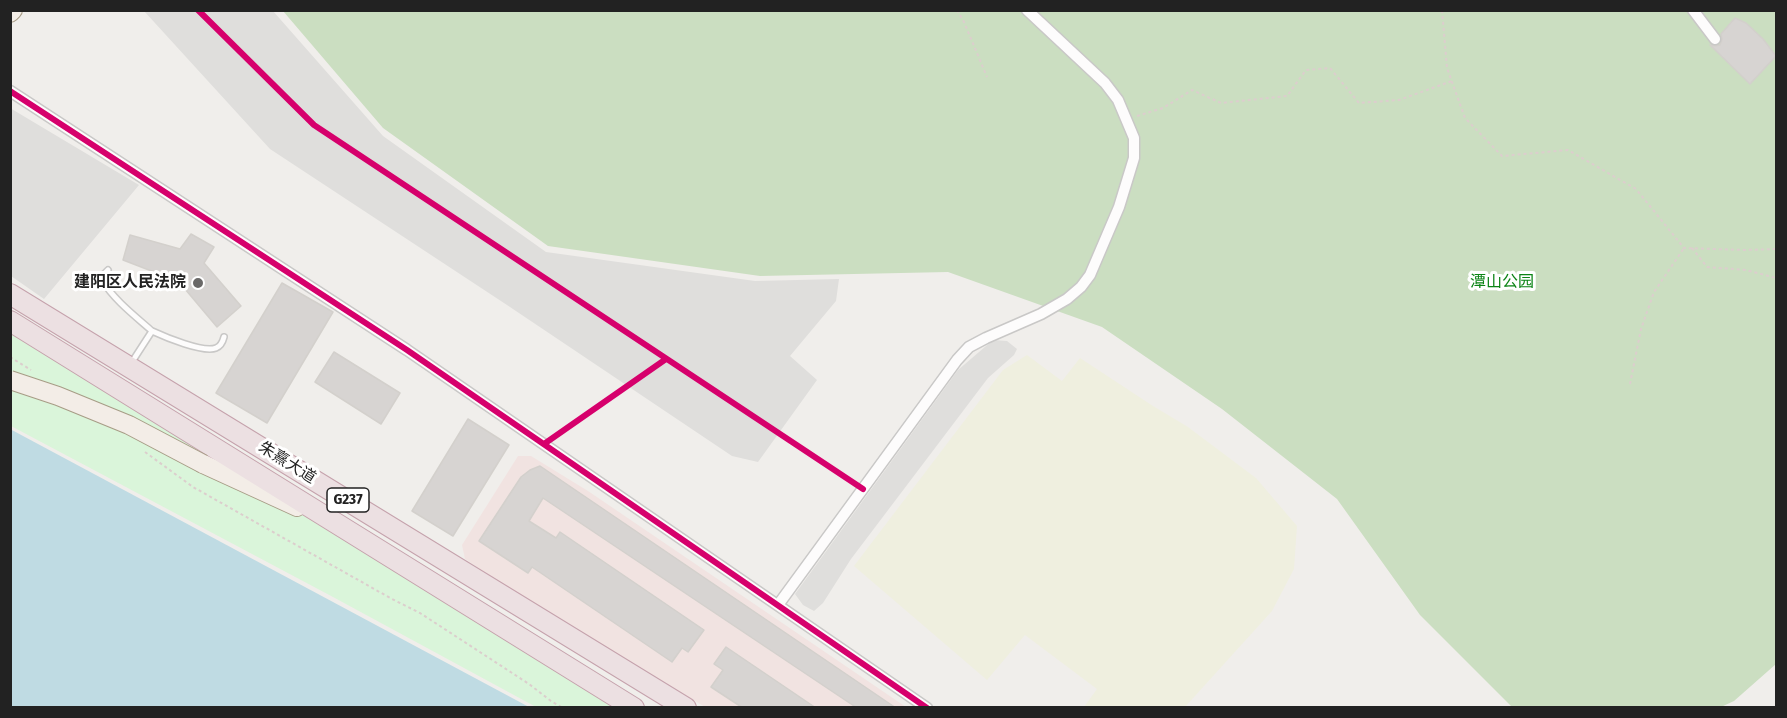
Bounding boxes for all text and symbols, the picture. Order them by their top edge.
place label: 建阳区人民法院 [74,273,186,293]
park label: 潭山公园 [1470,273,1534,293]
marker: 建阳区人民法院 [191,276,205,290]
street label: 朱熹大道 [255,438,319,488]
road number: G237 [327,488,369,512]

